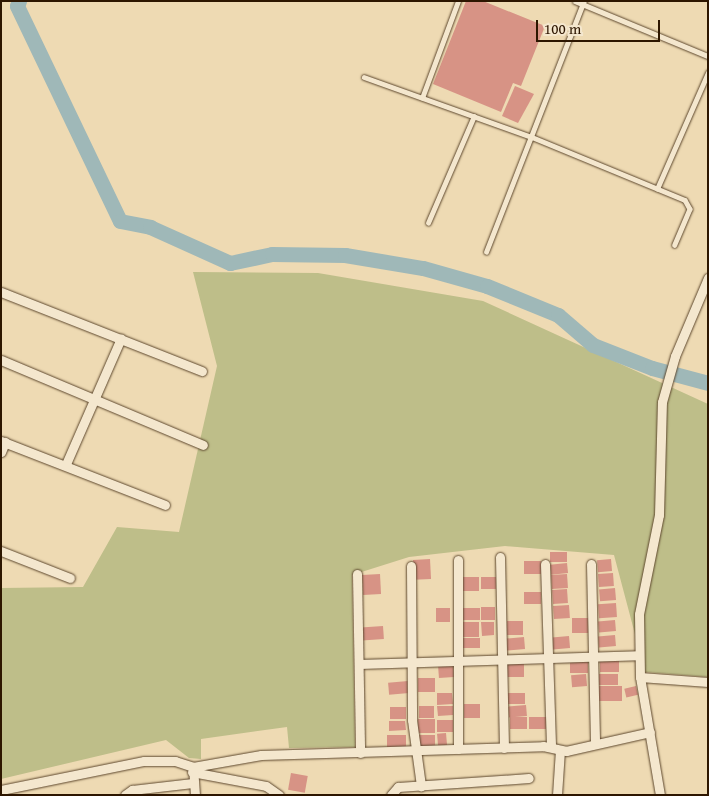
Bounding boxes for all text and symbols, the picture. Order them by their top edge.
scale bar [539,10,663,42]
text: 100 m [544,18,581,39]

